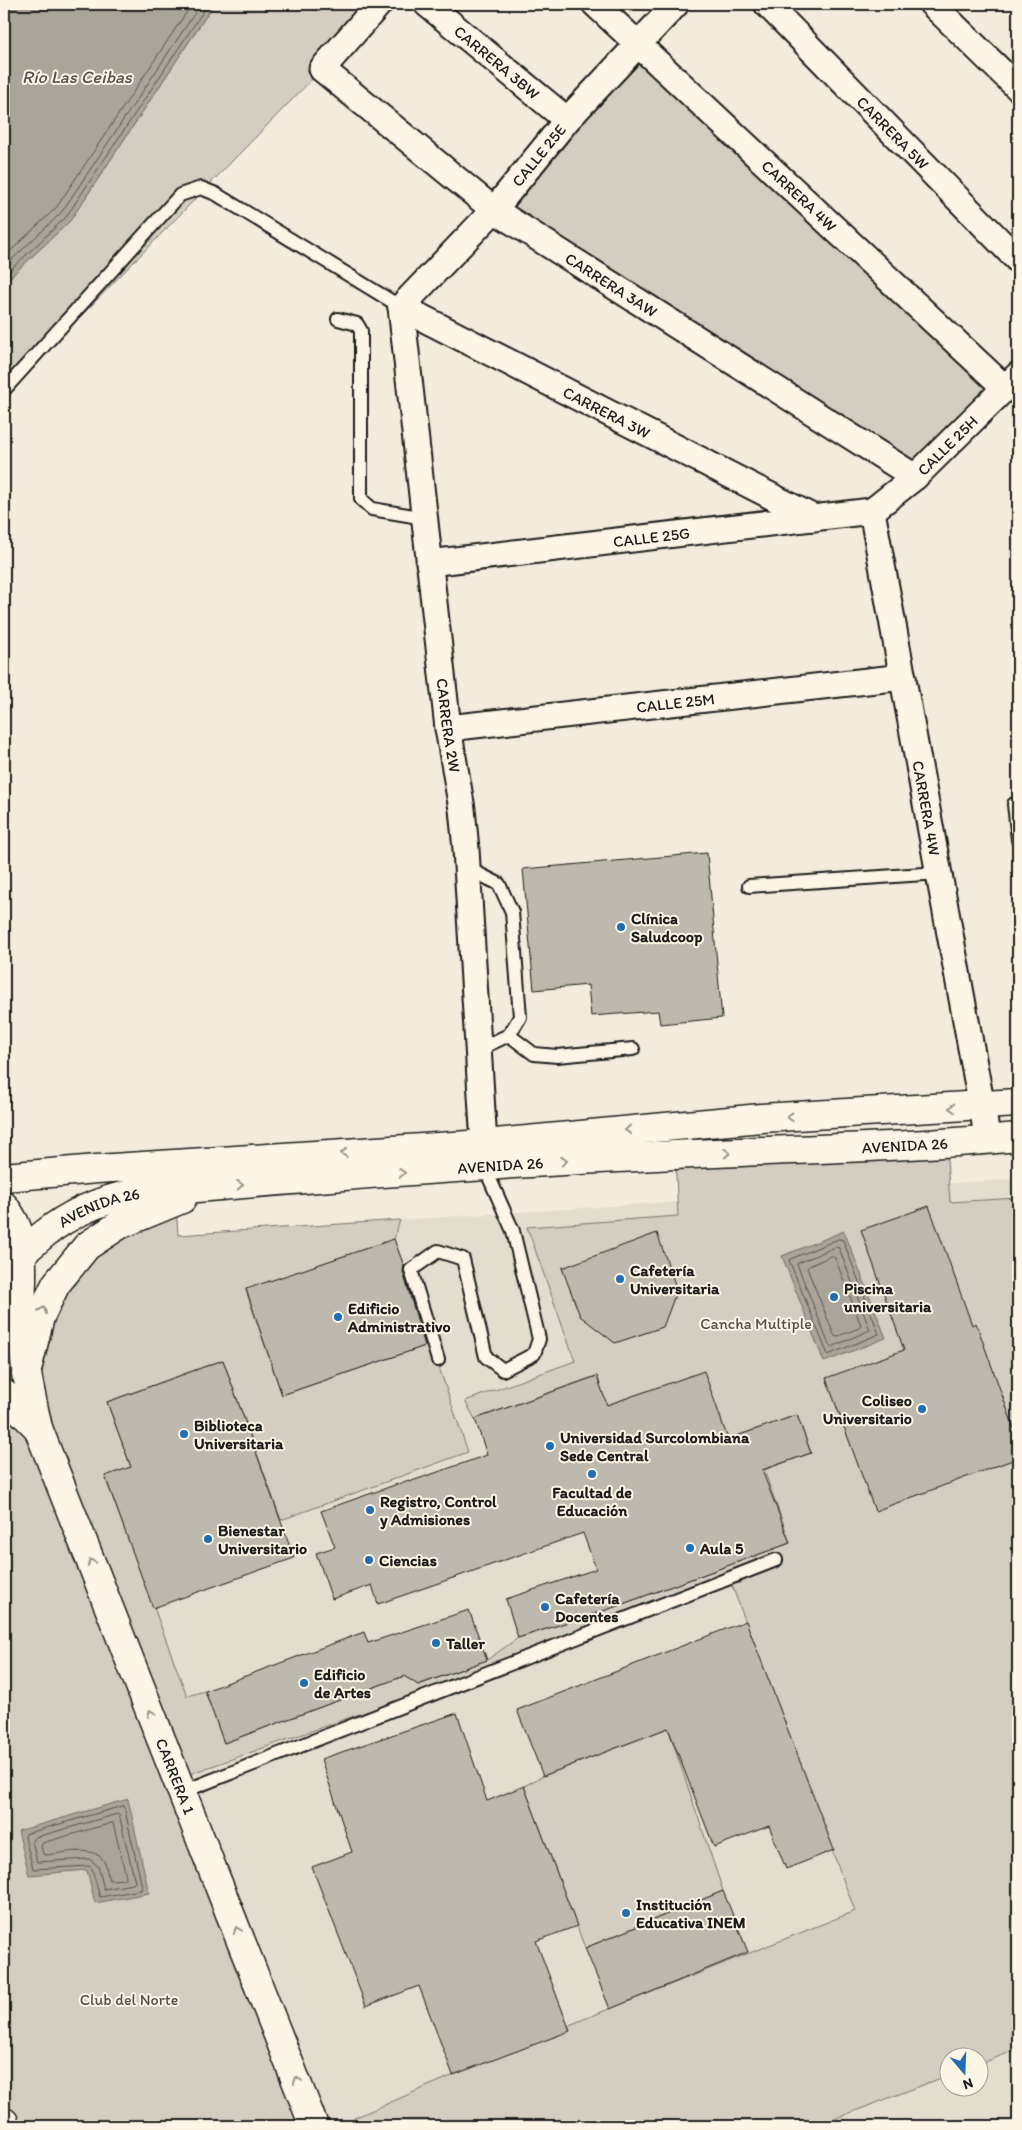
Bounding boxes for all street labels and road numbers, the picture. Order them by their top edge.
street label: CARRERA 3BW [450,21,544,103]
street label: CARRERA 5W [853,92,933,173]
street label: CALLE 25E [507,120,570,190]
street label: CARRERA 4W [758,156,841,235]
street label: CARRERA 3AW [562,248,661,321]
street label: CARRERA 3W [560,382,654,442]
street label: CALLE 25H [913,411,981,479]
street label: CALLE 25G [612,523,691,551]
street label: CARRERA 2W [433,677,465,774]
street label: CALLE 25M [635,689,716,716]
street label: CARRERA 4W [909,759,945,857]
street label: AVENIDA 26 [861,1133,949,1157]
street label: AVENIDA 26 [457,1153,544,1177]
street label: AVENIDA 26 [54,1184,140,1231]
street label: CARRERA 1 [152,1735,199,1818]

